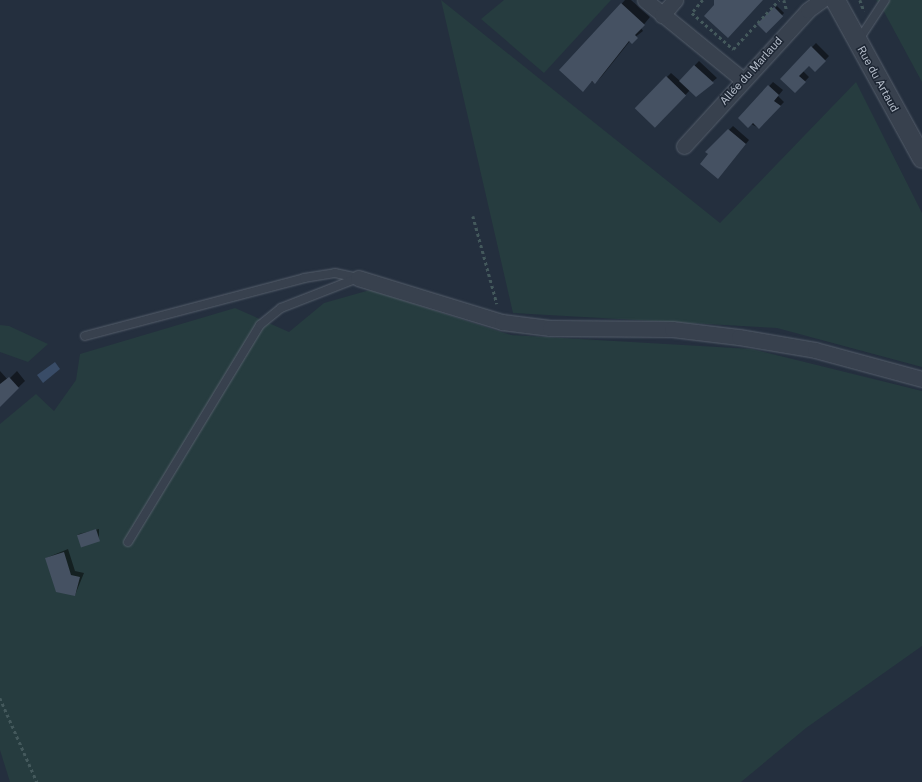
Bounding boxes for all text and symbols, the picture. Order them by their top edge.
street label: Allée du Marlaud [717,34,785,108]
street label: Rue du Artaud [854,44,902,114]

